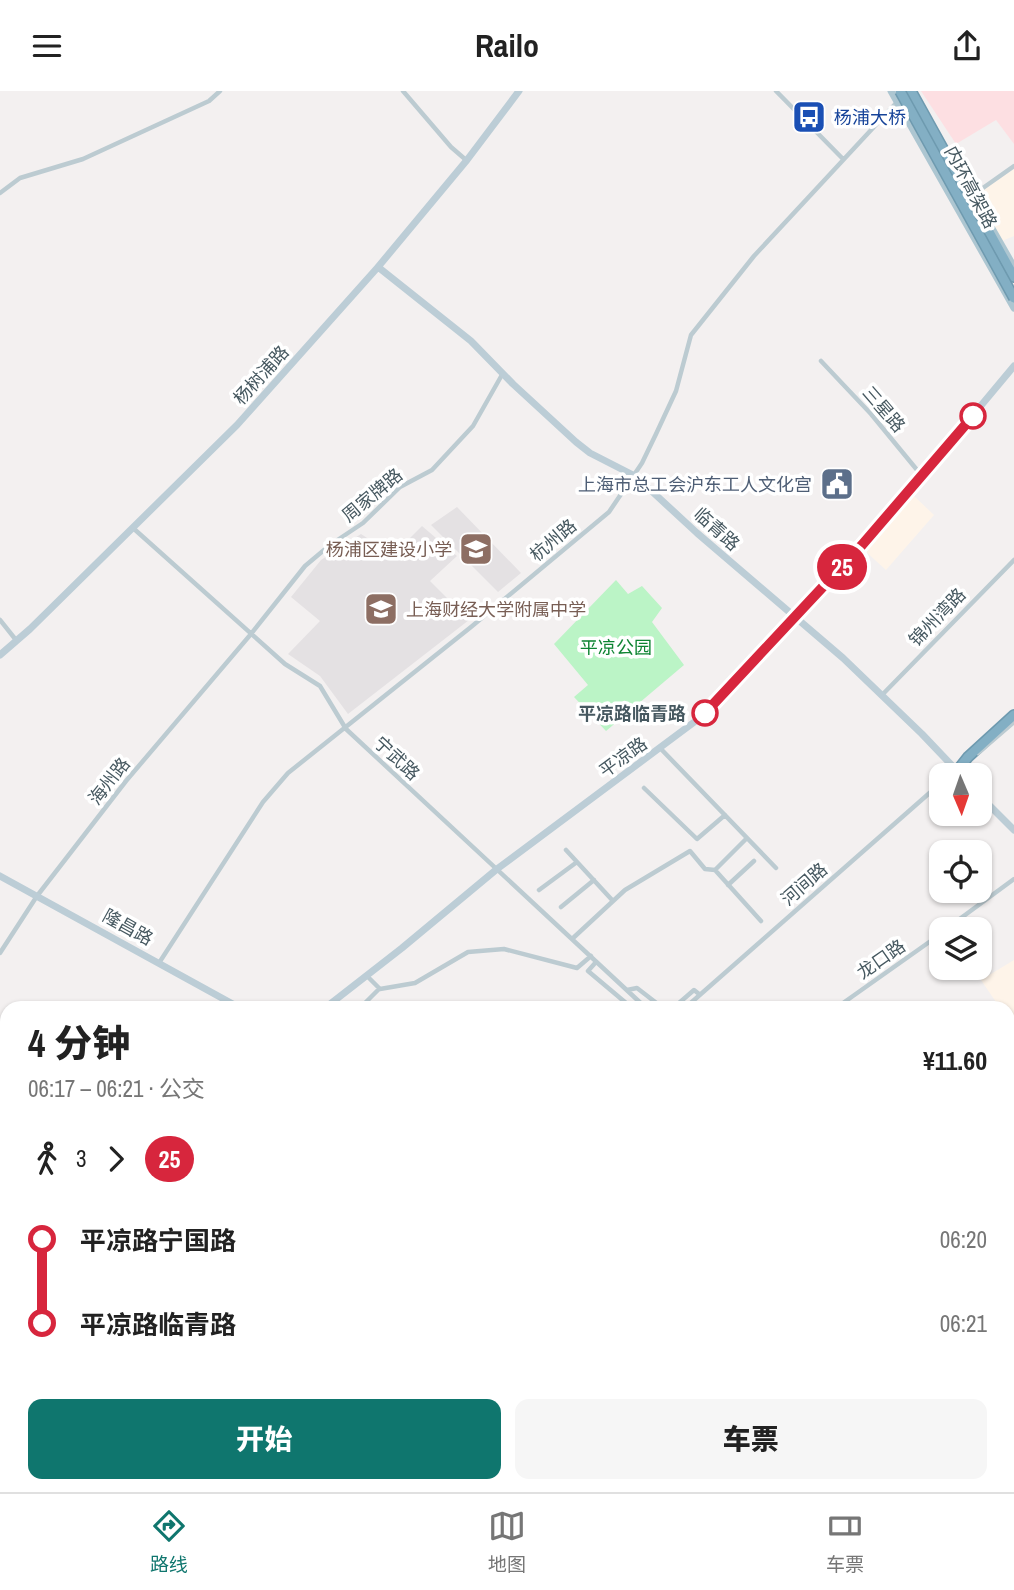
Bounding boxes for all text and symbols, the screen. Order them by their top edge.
text: Railo [475,24,539,67]
icon: menu [28,27,66,65]
icon: share [948,27,986,65]
bus stop icon: 杨浦大桥 [790,98,828,136]
place label: 杨浦大桥 [834,105,906,130]
street label: 内环高架路 [939,141,1003,233]
street label: 杨树浦路 [228,340,294,410]
street label: 三星路 [857,380,911,438]
unlabelled marker [960,403,986,429]
street label: 周家牌路 [336,462,408,528]
public building icon: 上海市总工会沪东工人文化宫 [818,465,856,503]
place label: 上海市总工会沪东工人文化宫 [578,472,812,497]
street label: 临青路 [689,502,745,556]
street label: 杭州路 [524,513,582,567]
school or university icon: 杨浦区建设小学 [457,530,495,568]
place label: 杨浦区建设小学 [326,537,452,562]
line badge: 25 [810,544,874,590]
text: 25 [831,551,853,583]
street label: 锦州湾路 [903,582,971,652]
school or university icon: 上海财经大学附属中学 [362,590,400,628]
place label: 上海财经大学附属中学 [406,597,586,622]
park label: 平凉公园 [580,635,652,660]
marker: 平凉路临青路 [692,700,718,726]
place label: 平凉路临青路 [578,701,686,726]
street label: 宁武路 [369,730,425,786]
street label: 平凉路 [594,731,652,783]
street label: 海州路 [83,752,135,810]
north arrow [929,763,992,826]
map controls [929,763,992,980]
button: locate [929,840,992,903]
street label: 河间路 [775,857,833,911]
street label: 隆昌路 [98,903,158,951]
button: layers [929,917,992,980]
street label: 龙口路 [852,933,910,985]
text: 4 分钟 [28,1018,130,1069]
text: ¥11.60 [923,1043,987,1078]
text: 06:17 – 06:21 · 公交 [28,1073,205,1104]
icon: walk [28,1140,66,1178]
icon: forward [97,1140,135,1178]
text: 3 [76,1143,87,1174]
text: 25 [159,1143,180,1175]
text: 平凉路宁国路 [80,1223,236,1258]
text: 06:20 [940,1224,987,1255]
text: 平凉路临青路 [80,1307,236,1342]
text: 06:21 [940,1308,987,1339]
button: 开始 [28,1399,501,1479]
button: 车票 [515,1399,987,1479]
tab: 路线 [150,1507,188,1577]
tab: 地图 [488,1507,526,1577]
tab: 车票 [826,1507,864,1577]

